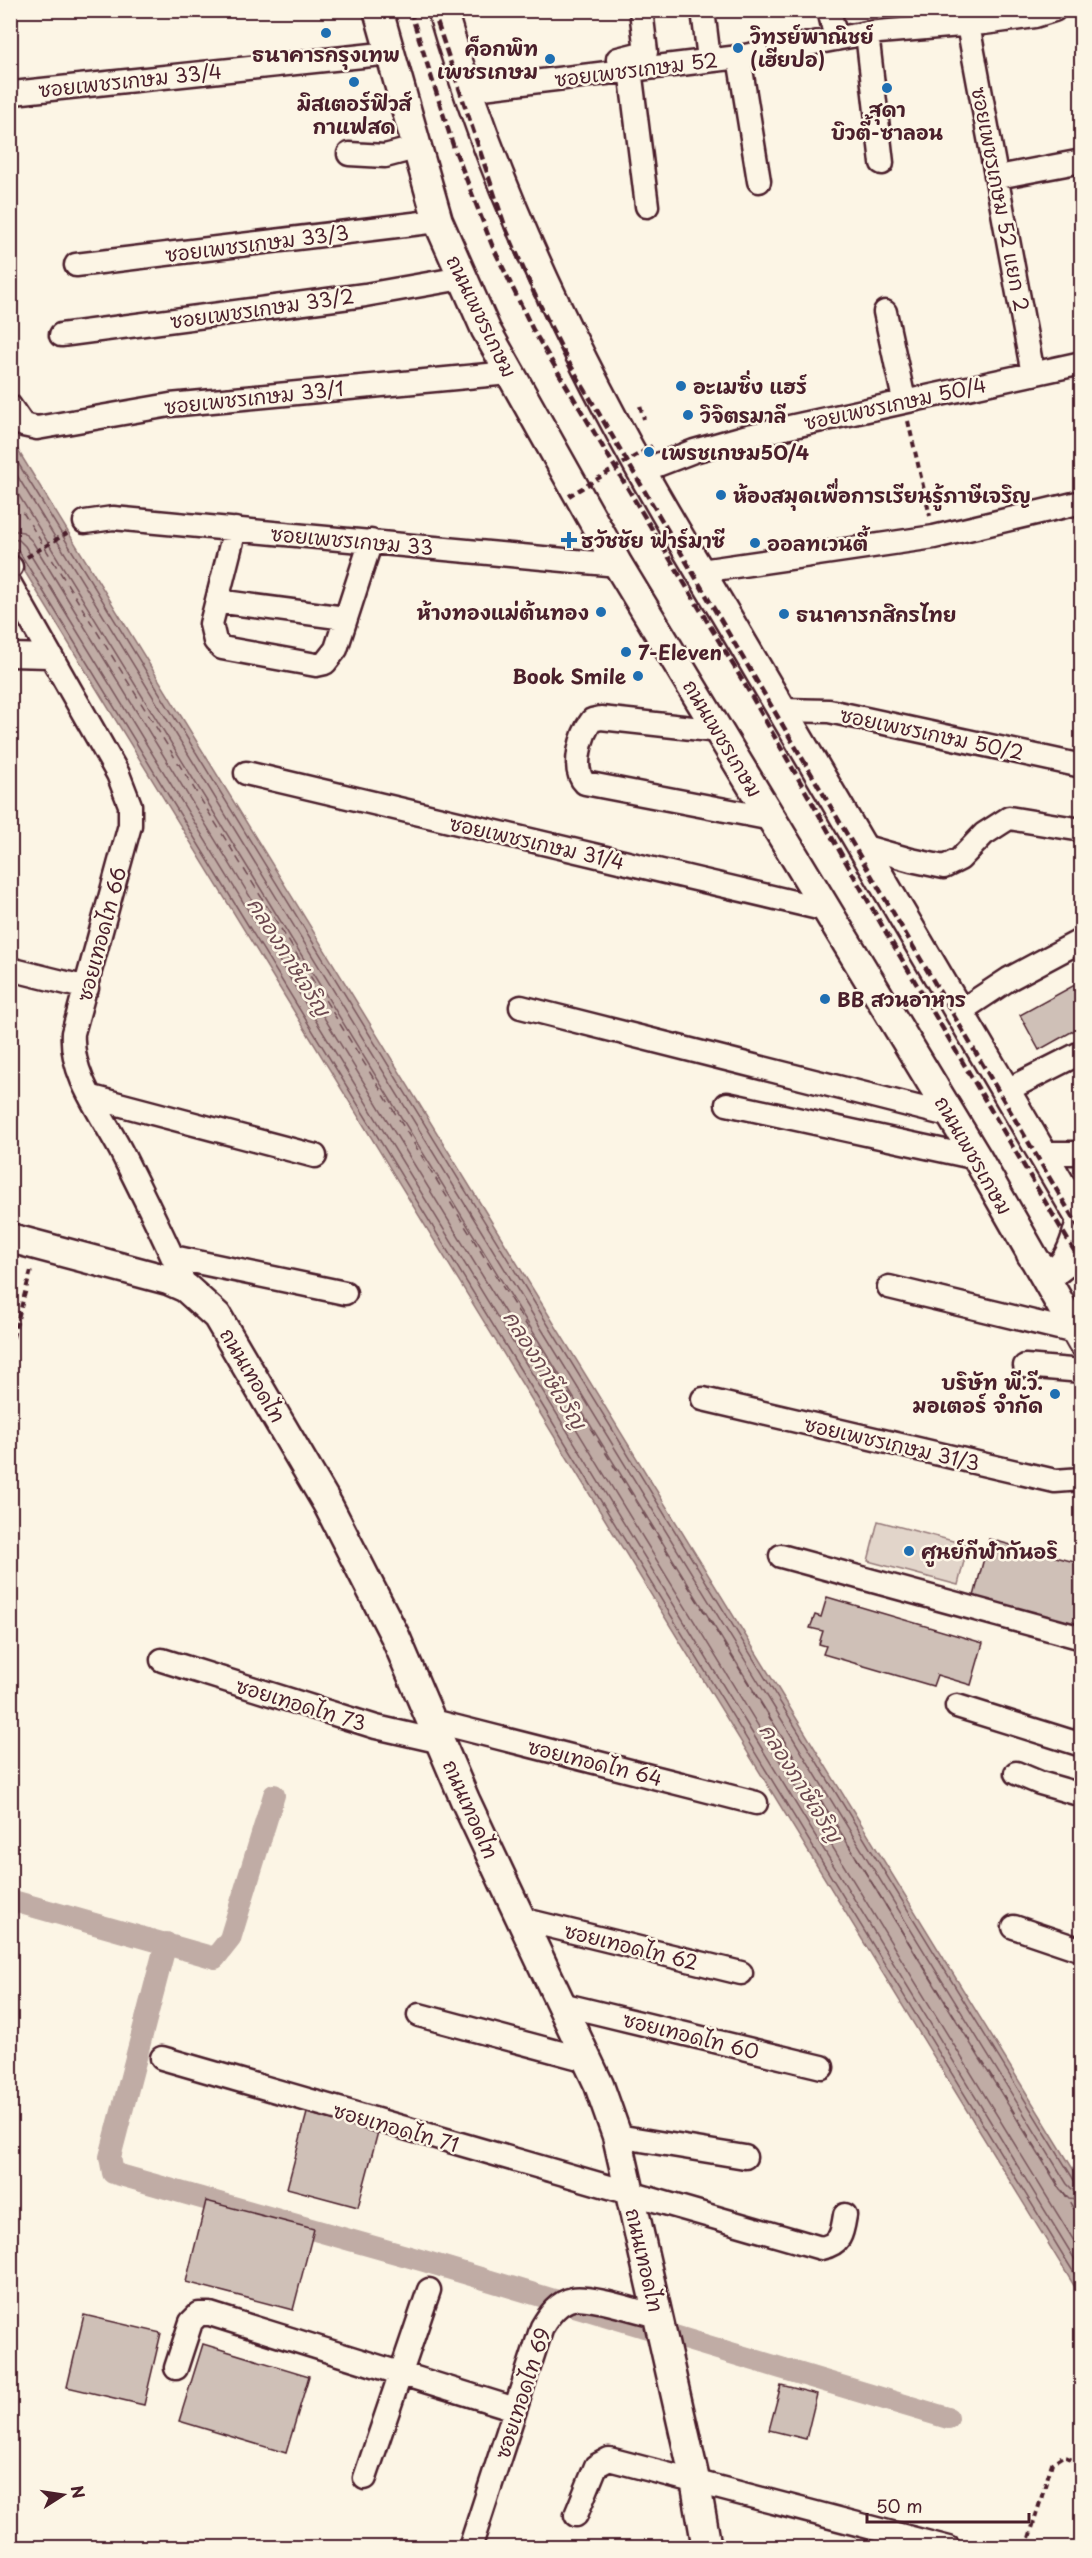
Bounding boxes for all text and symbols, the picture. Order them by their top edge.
place label: วิทูรย์พาณิชย์ (เฮียปอ) [750,21,874,74]
marker: ธนาคารกรุงเทพ [319,26,333,40]
place label: ค็อกพิท เพชรเกษม [437,33,538,86]
place label: ธนาคารกรุงเทพ [252,39,400,70]
marker: วิทูรย์พาณิชย์ (เฮียปอ) [731,41,745,55]
street label: ซอยเพชรเกษม 52 [553,44,719,94]
marker: ค็อกพิท เพชรเกษม [543,52,557,66]
street label: ซอยเพชรเกษม 33/4 [37,55,223,105]
marker: มิสเตอร์ฟิวส์ กาแฟสด [347,75,361,89]
marker: สุดา บิวตี้-ซาลอน [880,81,894,95]
street label: ซอยเพชรเกษม 52 แยก 2 [964,84,1038,314]
place label: มิสเตอร์ฟิวส์ กาแฟสด [297,88,413,141]
place label: สุดา บิวตี้-ซาลอน [831,94,944,147]
street label: ซอยเพชรเกษม 33/3 [163,217,351,269]
street label: ถนนเพชรเกษม [439,250,525,382]
street label: ซอยเพชรเกษม 33/2 [168,280,356,336]
street label: ซอยเพชรเกษม 50/4 [801,369,989,437]
place label: อะเมซิ่ง แฮร์ [693,370,807,401]
street label: ซอยเพชรเกษม 33/1 [163,373,345,421]
marker: อะเมซิ่ง แฮร์ [674,379,688,393]
place label: วิจิตรมาลี [700,400,786,430]
marker: วิจิตรมาลี [681,408,695,422]
place label: เพรชเกษม50/4 [661,437,809,467]
marker: เพรชเกษม50/4 [642,445,656,459]
place label: ห้องสมุดเพื่อการเรียนรู้ภาษีเจริญ [733,478,1031,511]
marker: ห้องสมุดเพื่อการเรียนรู้ภาษีเจริญ [714,488,728,502]
street label: ซอยเพชรเกษม 33 [269,518,435,562]
place label: ธวัชชัย ฟาร์มาซี [581,525,726,555]
place label: ออลทเวนตี้ [767,525,871,558]
marker: ธวัชชัย ฟาร์มาซี [562,533,576,547]
marker: ออลทเวนตี้ [748,536,762,550]
place label: ห้างทองแม่ต้นทอง [417,597,589,627]
place label: ธนาคารกสิกรไทย [796,599,957,629]
marker: ห้างทองแม่ต้นทอง [594,605,608,619]
marker: ธนาคารกสิกรไทย [777,607,791,621]
place label: 7-Eleven [638,637,722,667]
marker: 7-Eleven [619,645,633,659]
place label: Book Smile [512,661,626,691]
marker: Book Smile [631,669,645,683]
street label: ถนนเพชรเกษม [676,673,770,803]
street label: ซอยเพชรเกษม 50/2 [837,699,1027,767]
street label: ซอยเพชรเกษม 31/4 [446,807,628,877]
street label: ซอยเทอดไท 66 [69,863,133,1005]
water label: คลองภาษีเจริญ [241,890,340,1024]
place label: BB สวนอาหาร [837,984,966,1014]
marker: BB สวนอาหาร [818,992,832,1006]
street label: ถนนเพชรเกษม [928,1090,1020,1220]
water label: คลองภาษีเจริญ [497,1303,596,1437]
street label: ถนนเทอดไท [213,1322,293,1428]
place label: บริษัท พี.วี. มอเตอร์ จำกัด [913,1367,1043,1420]
marker: บริษัท พี.วี. มอเตอร์ จำกัด [1048,1387,1062,1401]
street label: ซอยเพชรเกษม 31/3 [801,1408,983,1478]
place label: ศูนย์กีฬากันอริ [921,1536,1058,1567]
marker: ศูนย์กีฬากันอริ [902,1544,916,1558]
street label: ซอยเทอดไท 73 [232,1670,370,1738]
water label: คลองภาษีเจริญ [753,1716,852,1850]
street label: ซอยเทอดไท 64 [524,1731,666,1793]
street label: ถนนเทอดไท [436,1755,506,1863]
street label: ซอยเทอดไท 62 [561,1915,701,1977]
street label: ซอยเทอดไท 60 [620,2004,762,2066]
street label: ซอยเทอดไท 71 [330,2095,462,2159]
street label: ถนนเทอดไท [618,2205,672,2315]
street label: ซอยเทอดไท 69 [487,2323,557,2463]
north arrow [33,2465,93,2525]
text: N [66,2483,92,2500]
scale bar [867,2486,1029,2524]
text: 50 m [876,2492,923,2519]

